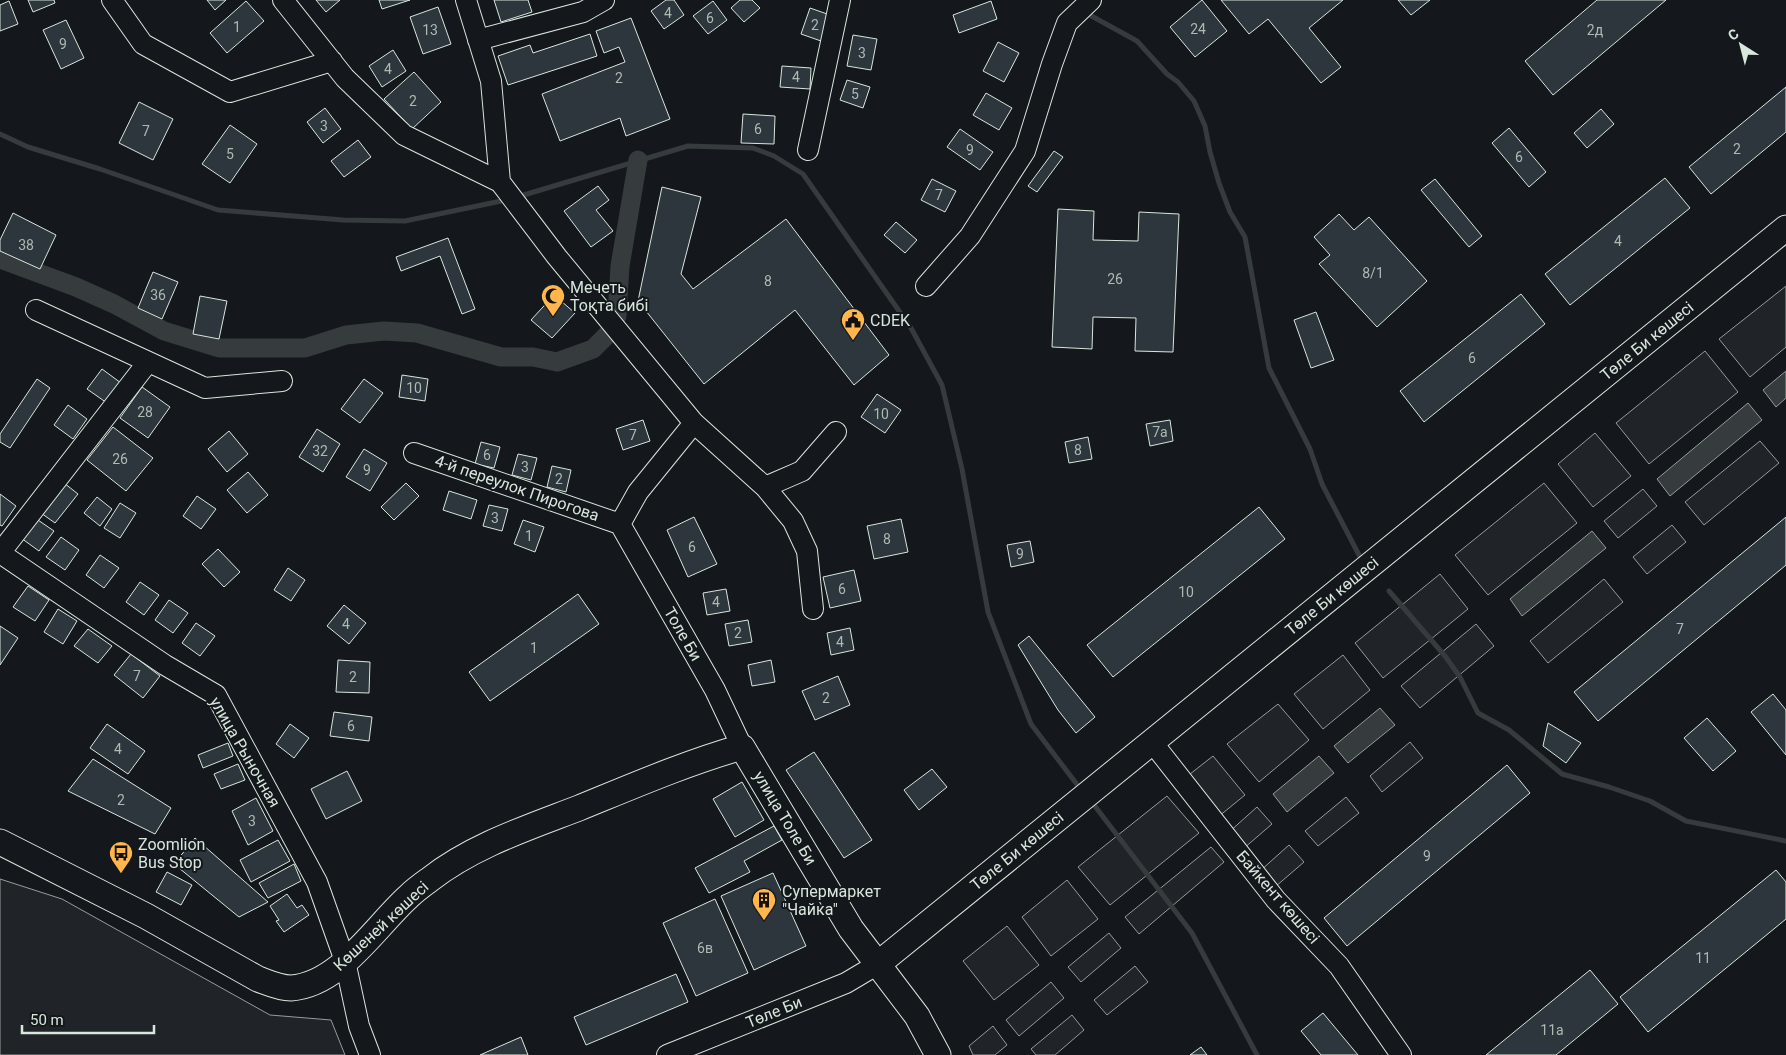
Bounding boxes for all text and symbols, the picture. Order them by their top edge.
house number: 4 [664,5,672,21]
house number: 6 [706,10,714,26]
house number: 2 [811,17,819,33]
house number: 1 [233,19,241,35]
north arrow [1716,20,1766,70]
house number: 24 [1190,21,1206,37]
house number: 13 [422,22,438,38]
house number: 2д [1587,22,1604,38]
text: С [1725,25,1742,44]
house number: 9 [59,36,67,52]
house number: 3 [858,45,866,61]
house number: 4 [384,61,392,77]
house number: 4 [792,69,800,85]
house number: 2 [615,70,623,86]
house number: 5 [851,86,859,102]
house number: 2 [409,93,417,109]
house number: 3 [320,118,328,134]
house number: 6 [754,121,762,137]
house number: 7 [142,123,150,139]
house number: 2 [1733,141,1741,157]
house number: 9 [966,142,974,158]
house number: 5 [226,146,234,162]
house number: 6 [1515,149,1523,165]
house number: 7 [935,187,943,203]
house number: 4 [1614,233,1622,249]
house number: 38 [18,237,34,253]
house number: 8/1 [1362,265,1384,281]
house number: 26 [1107,271,1123,287]
house number: 8 [764,273,772,289]
place label: Мечеть Тоқта бибі [570,278,648,315]
mosque icon: Мечеть Тоқта бибі [540,283,566,317]
house number: 36 [150,287,166,303]
street label: Төле Би көшесі [1597,298,1697,384]
public building icon: CDEK [840,307,866,341]
place label: CDEK [870,311,911,330]
house number: 6 [1468,350,1476,366]
house number: 10 [406,380,422,396]
house number: 28 [137,404,153,420]
house number: 10 [873,406,889,422]
house number: 7а [1152,424,1168,440]
house number: 7 [629,427,637,443]
house number: 8 [1074,442,1082,458]
house number: 32 [312,443,328,459]
house number: 6 [483,447,491,463]
house number: 26 [112,451,128,467]
street label: 4-й переулок Пирогова [432,451,602,525]
house number: 3 [521,459,529,475]
house number: 9 [363,462,371,478]
house number: 2 [555,471,563,487]
house number: 3 [491,510,499,526]
house number: 1 [525,528,533,544]
house number: 8 [883,531,891,547]
house number: 6 [688,539,696,555]
house number: 9 [1016,546,1024,562]
street label: Төле Би көшесі [1282,553,1382,639]
house number: 6 [838,581,846,597]
house number: 10 [1178,584,1194,600]
house number: 4 [712,594,720,610]
street label: Толе Би [660,604,706,664]
house number: 4 [342,616,350,632]
house number: 7 [1676,621,1684,637]
house number: 2 [734,625,742,641]
house number: 4 [836,634,844,650]
house number: 1 [530,640,538,656]
house number: 7 [133,668,141,684]
house number: 2 [349,669,357,685]
house number: 2 [822,690,830,706]
street label: улица Рыночная [206,693,284,811]
house number: 6 [347,718,355,734]
house number: 4 [114,741,122,757]
street label: улица Толе Би [749,768,821,868]
house number: 2 [117,792,125,808]
street label: Төле Би көшесі [967,808,1067,894]
house number: 3 [248,813,256,829]
place label: Zoomlion Bus Stop [138,835,205,872]
bus stop icon: Zoomlion Bus Stop [108,840,134,874]
street label: Байкент көшесі [1232,847,1324,947]
house number: 9 [1423,848,1431,864]
street label: Көшеней көшесі [330,877,432,975]
place label: Супермаркет "Чайка" [782,882,881,919]
building icon: Супермаркет "Чайка" [751,887,777,921]
house number: 6в [697,940,713,956]
house number: 11 [1695,950,1711,966]
street label: Төле Би [743,992,805,1032]
scale bar [22,1002,155,1034]
text: 50 m [30,1011,64,1029]
house number: 11а [1540,1022,1564,1038]

